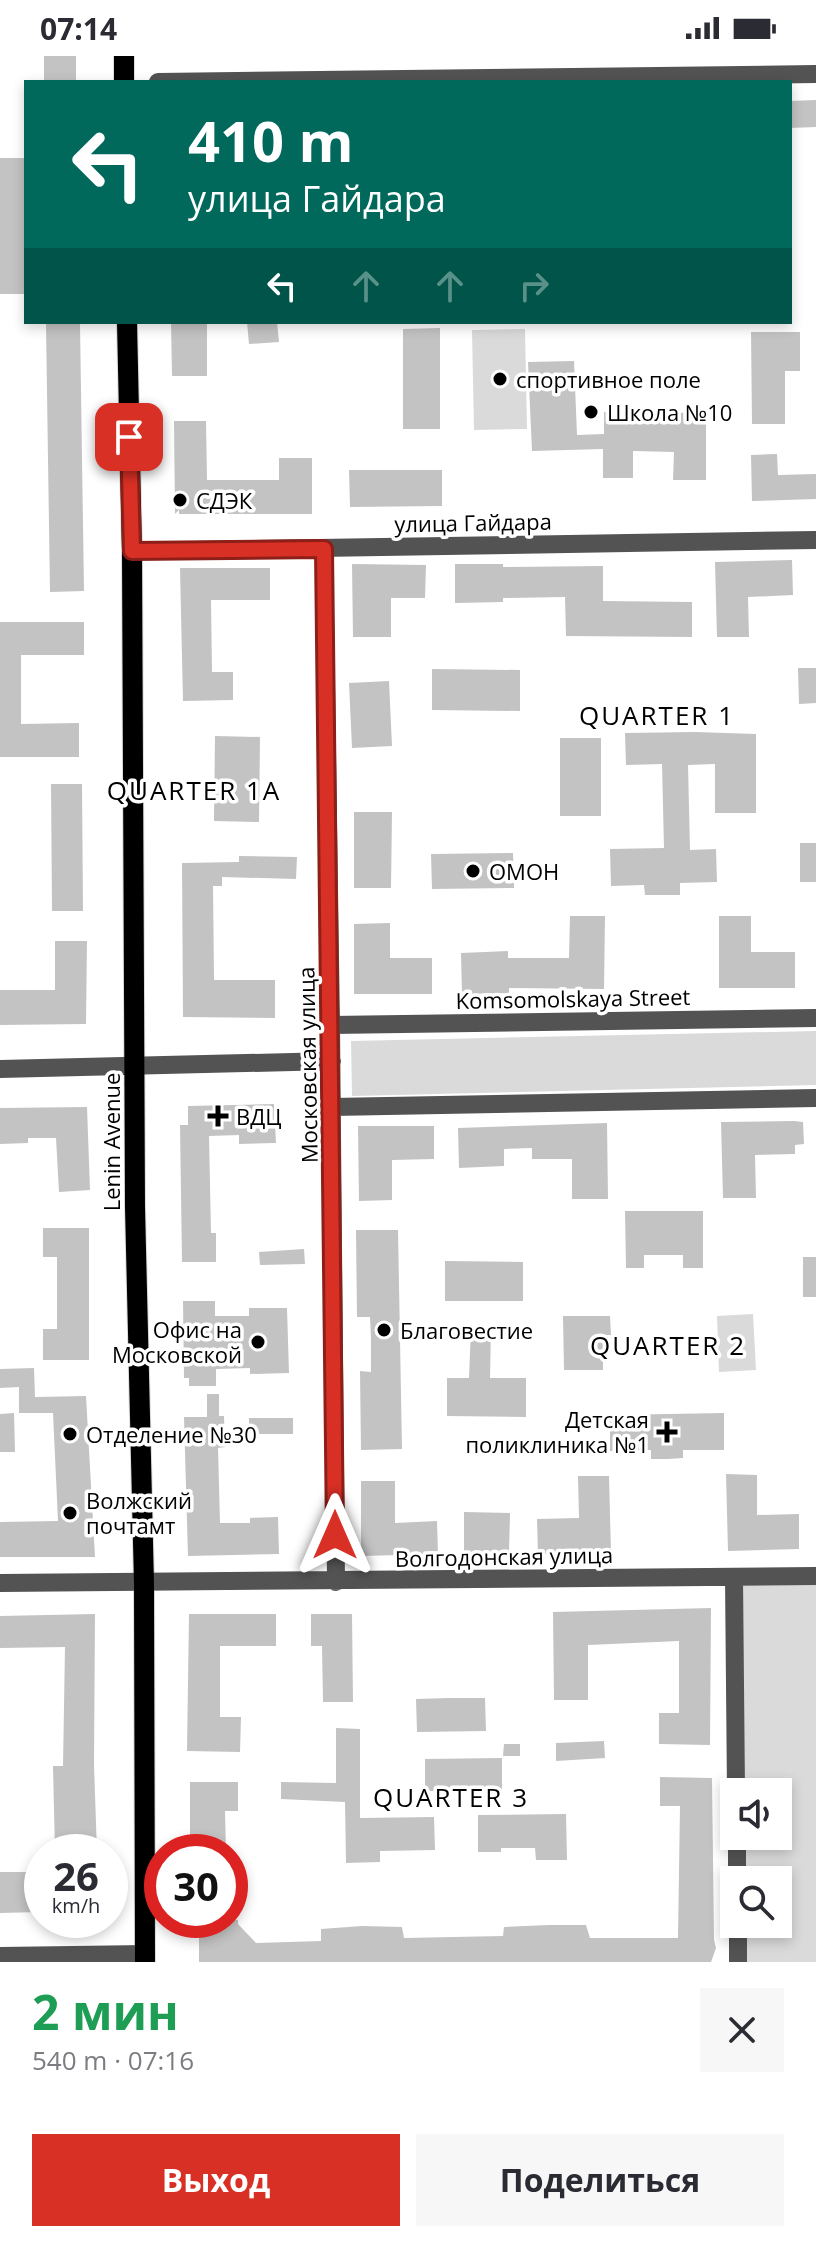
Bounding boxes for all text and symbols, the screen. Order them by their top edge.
text: 07:14 [40,8,117,49]
text: 410 m [188,102,354,178]
icon: left [56,112,160,216]
text: улица Гайдара [188,174,446,223]
icon: left [260,264,304,308]
icon: ahead [344,264,388,308]
icon: ahead [428,264,472,308]
icon: right [512,264,556,308]
place label: спортивное поле [516,364,701,394]
marker: спортивное поле [491,370,509,388]
place label: Школа №10 [607,397,732,427]
pin [95,403,163,471]
marker: Школа №10 [582,403,600,421]
icon: arrive [107,415,151,459]
place label: СДЭК [196,485,253,515]
marker: СДЭК [171,491,189,509]
street label: улица Гайдара [394,506,552,538]
district label: QUARTER 1 [579,697,735,733]
district label: QUARTER 1A [107,772,281,808]
place label: ОМОН [489,856,559,886]
marker: ОМОН [464,862,482,880]
street label: Московская улица [290,967,324,1163]
street label: Komsomolskaya Street [455,981,691,1015]
street label: Lenin Avenue [96,1073,126,1211]
place label: ВДЦ [236,1101,281,1131]
marker: ВДЦ [207,1105,229,1127]
place label: Офис на Московской [112,1314,242,1369]
place label: Благовестие [400,1315,533,1345]
marker: Благовестие [375,1321,393,1339]
district label: QUARTER 2 [590,1327,746,1363]
marker: Офис на Московской [249,1333,267,1351]
place label: Детская поликлиника №1 [465,1404,649,1459]
place label: Отделение №30 [86,1419,257,1449]
marker: Детская поликлиника №1 [656,1421,678,1443]
marker: Отделение №30 [61,1425,79,1443]
place label: Волжский почтамт [86,1485,192,1540]
position arrow [293,1493,377,1577]
marker: Волжский почтамт [61,1504,79,1522]
street label: Волгодонская улица [395,1539,613,1573]
map controls [720,1778,792,1938]
button: sound [720,1778,792,1850]
district label: QUARTER 3 [373,1779,529,1815]
speed limit sign: 30 [144,1834,248,1938]
text: 26 [53,1848,99,1903]
button: search [720,1866,792,1938]
text: km/h [52,1892,100,1919]
text: 2 мин [32,1979,179,2044]
button: close [700,1988,784,2072]
text: 540 m · 07:16 [32,2042,194,2078]
button: Выход [32,2134,400,2226]
button: Поделиться [416,2134,784,2226]

